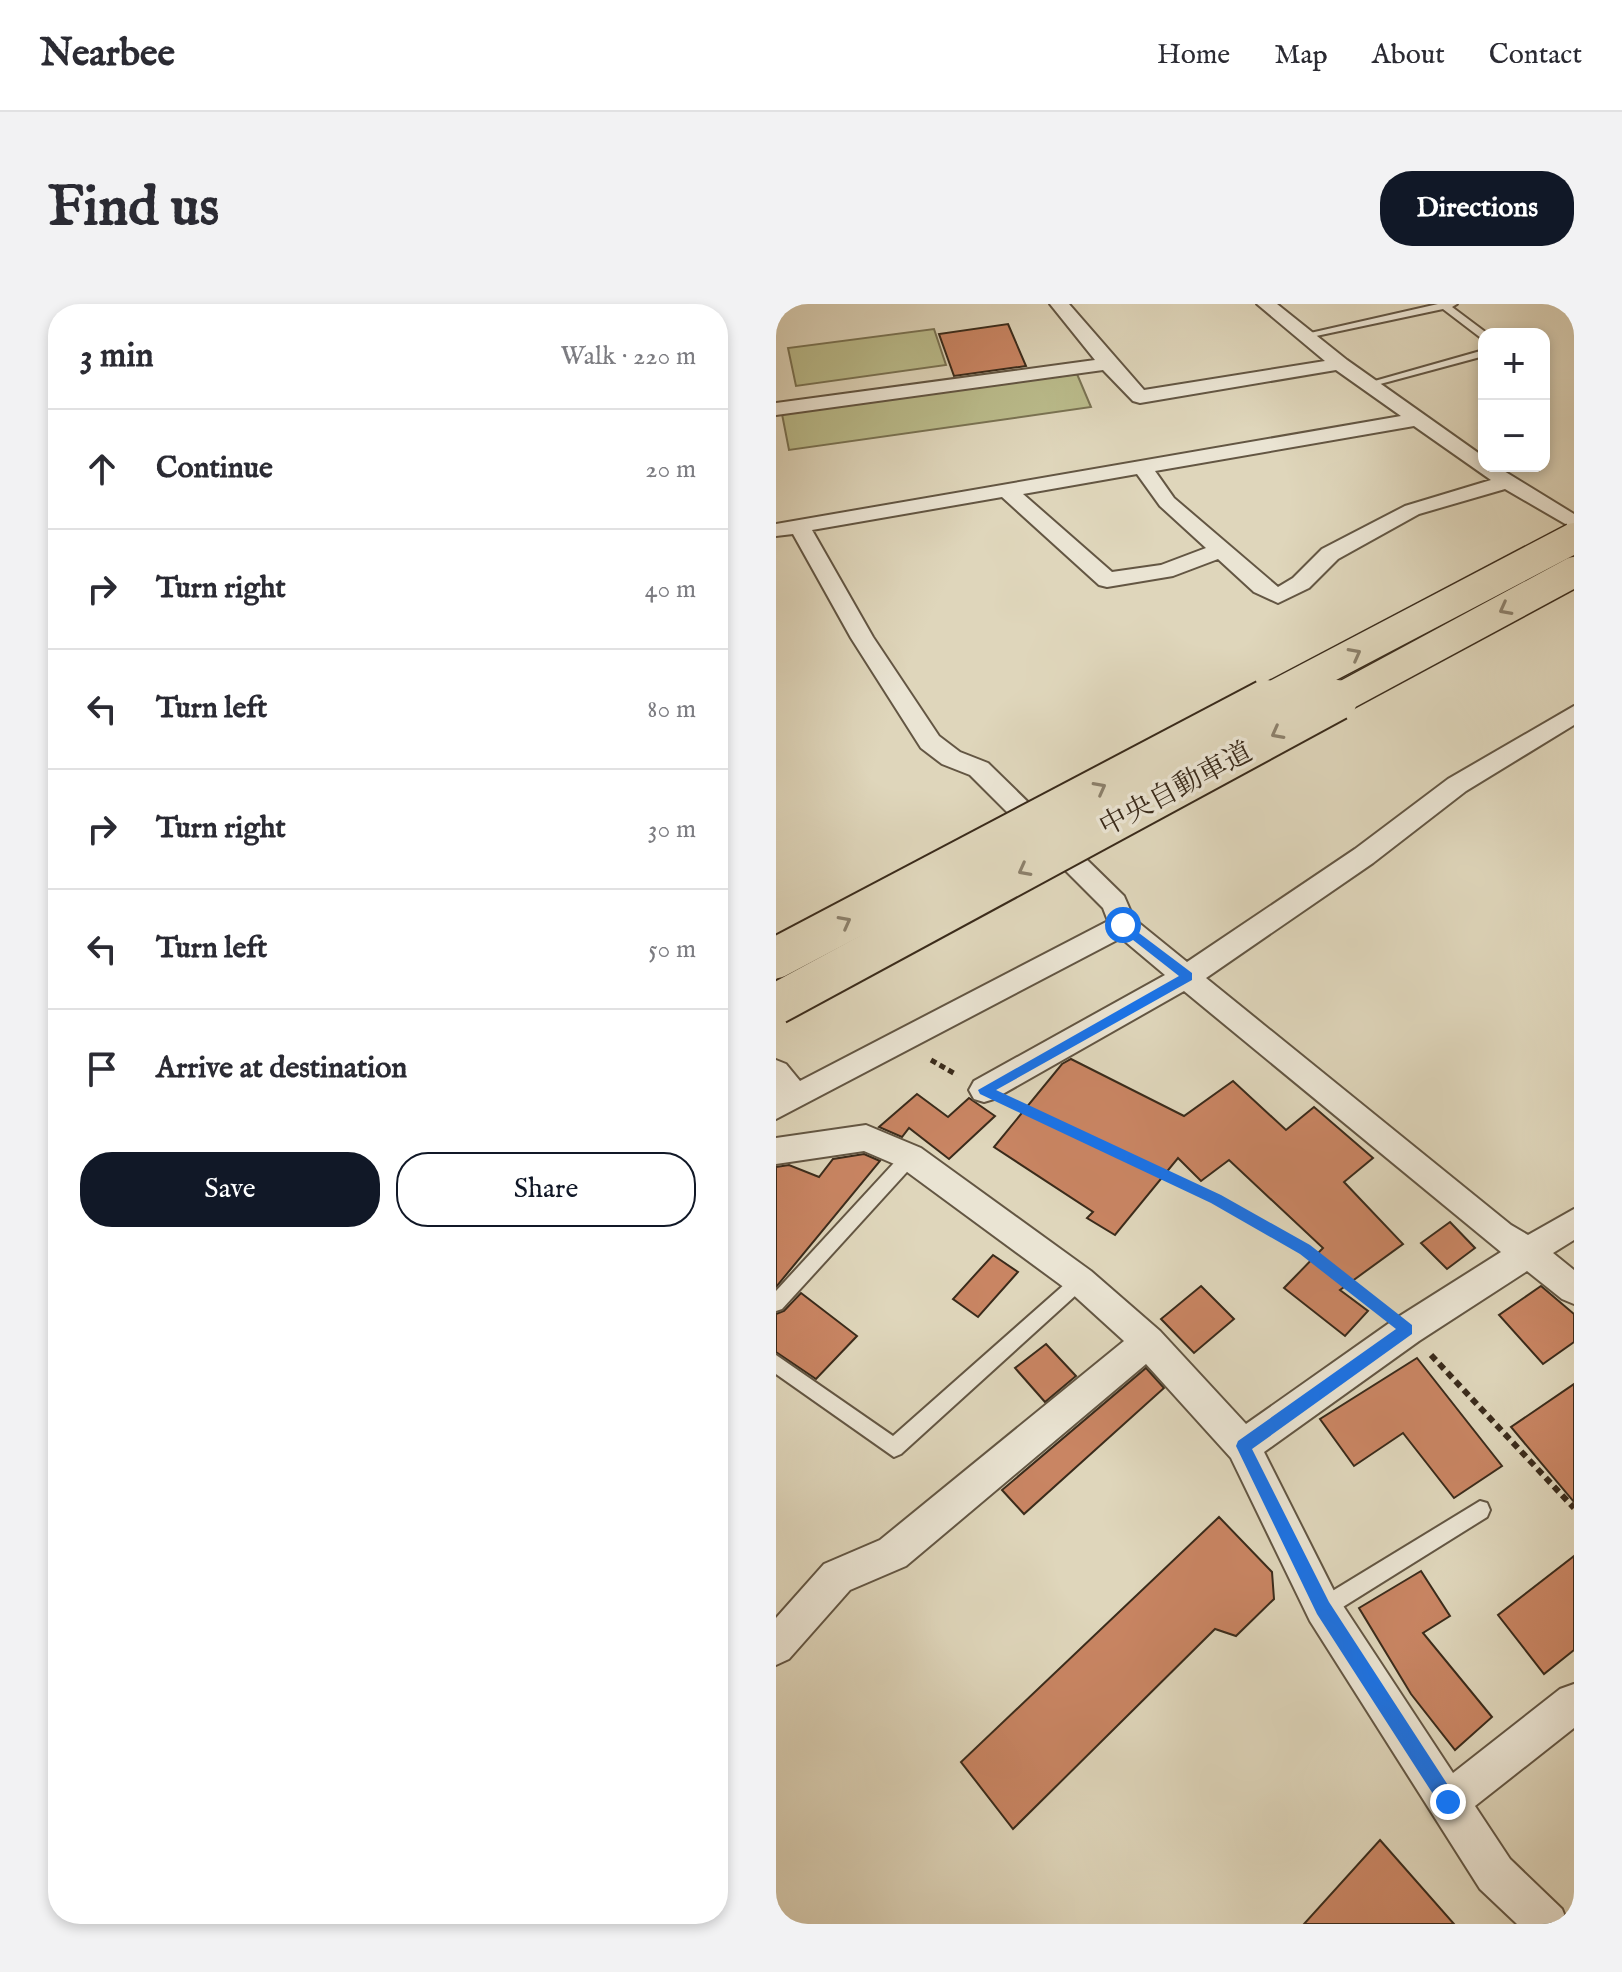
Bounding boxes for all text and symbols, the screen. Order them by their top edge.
text: Nearbee [40,31,175,79]
text: Home [1157,38,1230,73]
text: Map [1274,38,1328,73]
text: About [1372,38,1445,73]
text: Contact [1489,38,1582,73]
button: Directions [1380,171,1574,246]
text: Find us [48,173,219,244]
map controls [1478,328,1550,472]
button: + [1478,328,1550,400]
text: 3 min [80,335,154,378]
text: Walk · 220 m [561,340,696,373]
button: − [1478,400,1550,472]
icon: ahead [80,447,124,491]
text: Continue [156,450,273,488]
text: 20 m [645,453,696,486]
icon: right [80,567,124,611]
text: Turn right [156,570,286,608]
text: 40 m [645,573,696,606]
one-way arrow [1500,599,1514,615]
one-way arrow [1346,648,1361,663]
icon: left [80,687,124,731]
text: Turn left [156,690,267,728]
text: 80 m [647,693,696,726]
one-way arrow [1270,723,1285,738]
street label: 中央自動車道 [1094,735,1259,845]
one-way arrow [1091,782,1106,797]
icon: right [80,807,124,851]
text: Turn right [156,810,286,848]
text: 30 m [648,813,696,846]
one-way arrow [1018,860,1032,876]
route start [1105,907,1141,943]
one-way arrow [837,917,851,932]
icon: left [80,927,124,971]
text: Turn left [156,930,267,968]
text: 50 m [648,933,696,966]
icon: arrive [80,1047,124,1091]
text: Arrive at destination [156,1050,407,1088]
button: Save [80,1152,380,1227]
button: Share [396,1152,696,1227]
route end [1430,1784,1466,1820]

